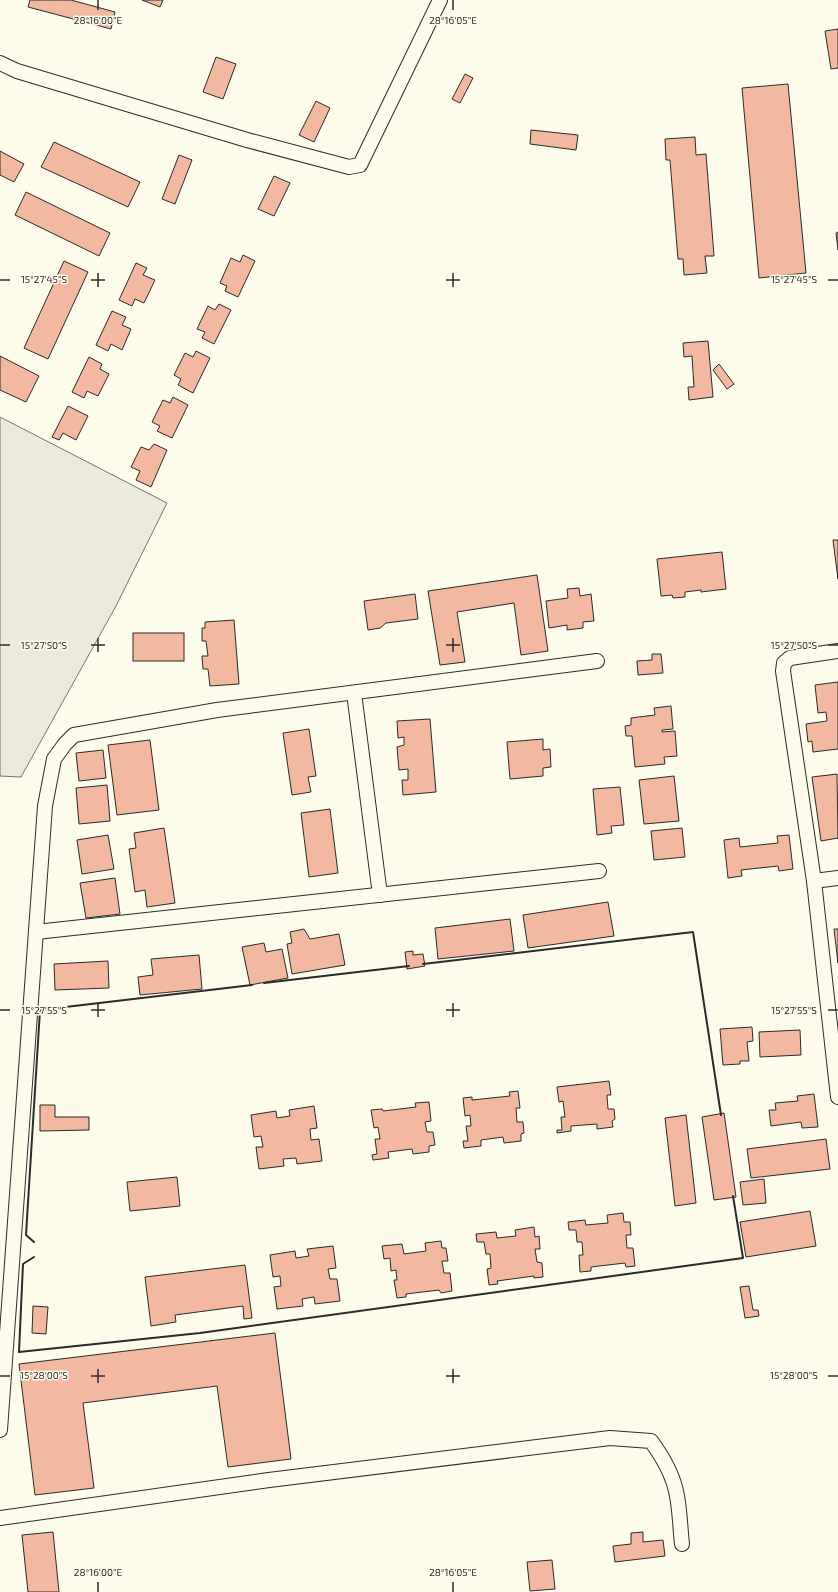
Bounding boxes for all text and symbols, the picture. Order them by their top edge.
text: 28°16'00"E [74,14,123,26]
text: 28°16'05"E [429,14,477,26]
text: 15°27'45"S [21,273,68,285]
text: 15°27'45"S [771,273,818,285]
text: 15°27'50"S [21,639,68,651]
text: 15°27'50"S [771,639,818,651]
text: 15°27'55"S [21,1004,67,1016]
text: 15°27'55"S [771,1004,817,1016]
text: 15°28'00"S [20,1369,68,1381]
text: 15°28'00"S [770,1369,818,1381]
text: 28°16'00"E [74,1566,123,1578]
text: 28°16'05"E [429,1566,477,1578]

